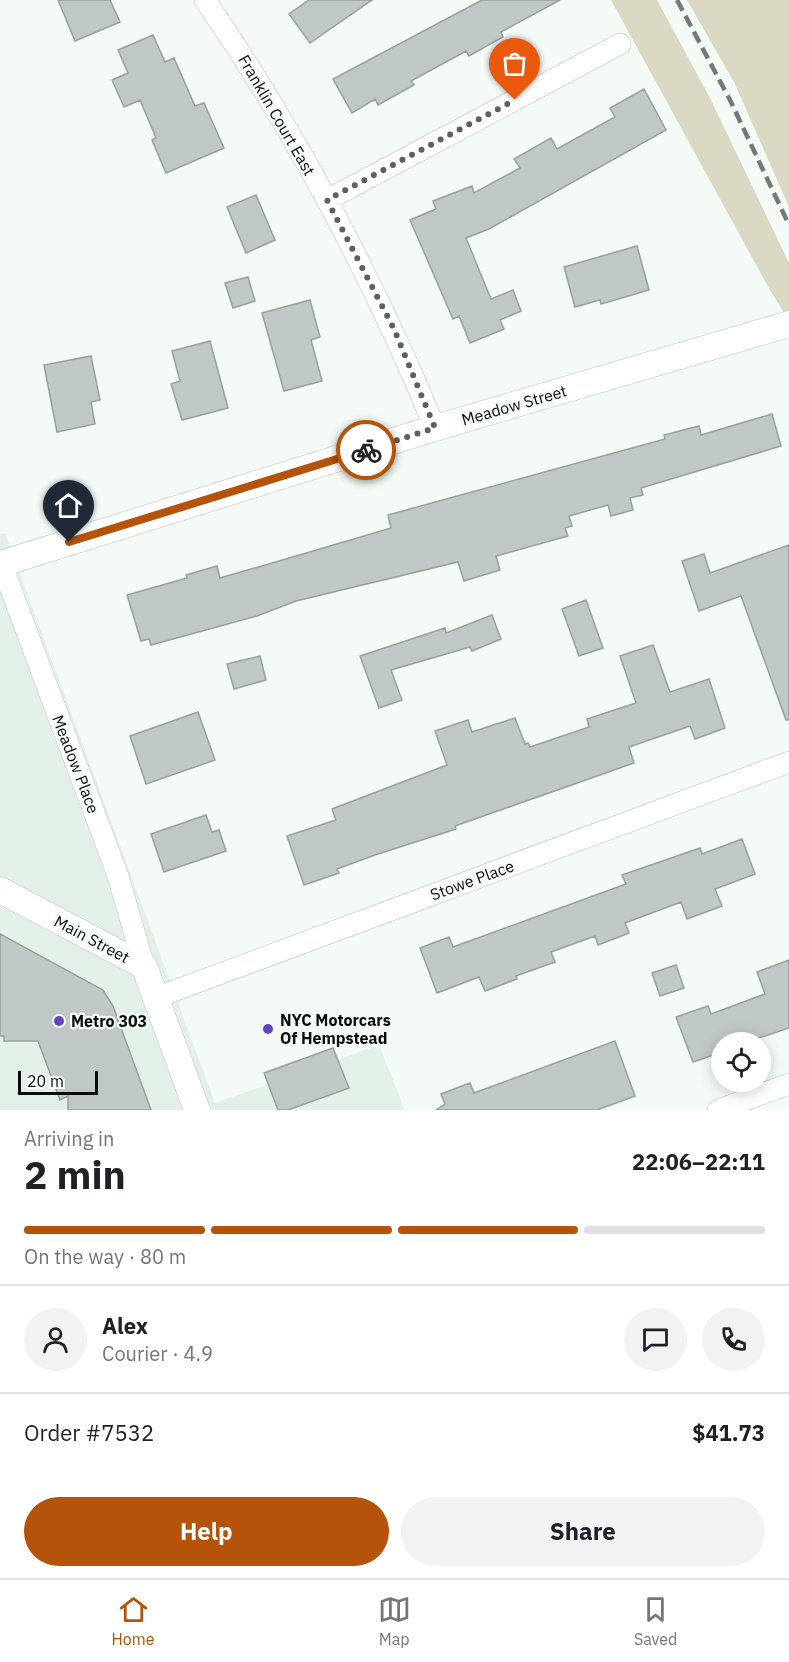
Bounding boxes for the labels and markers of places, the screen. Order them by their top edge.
pin [489,38,540,100]
pin [43,480,94,542]
place label: NYC Motorcars Of Hempstead [280,1010,391,1048]
place label: Metro 303 [71,1011,147,1031]
marker: Metro 303 [52,1014,66,1028]
marker: NYC Motorcars Of Hempstead [261,1022,275,1036]

